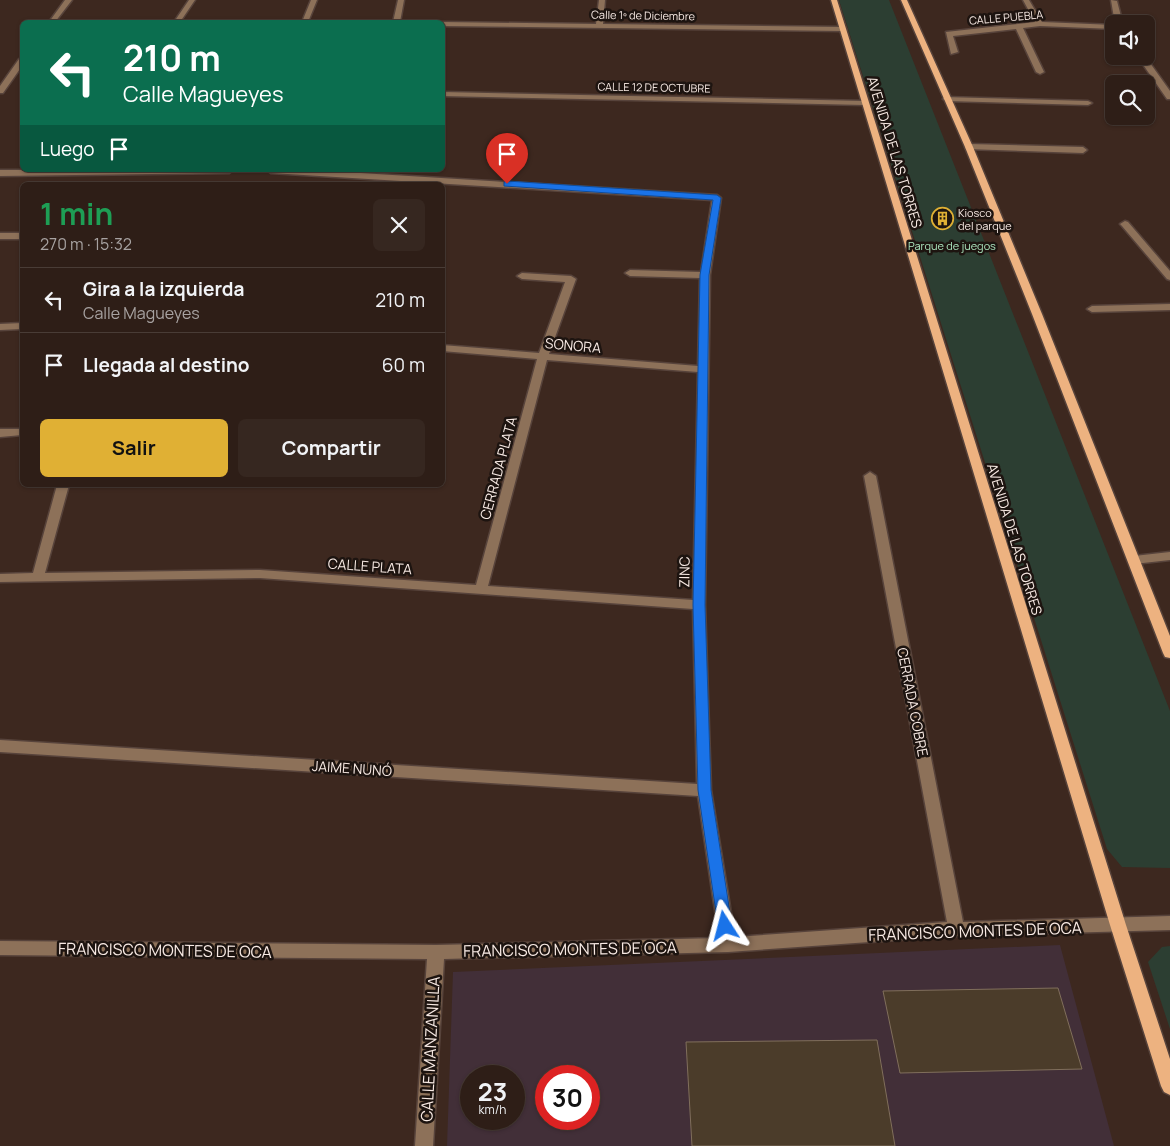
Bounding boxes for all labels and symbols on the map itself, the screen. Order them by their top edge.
street label: CALLE PUEBLA [968,6,1044,28]
street label: Calle 1º de Diciembre [591,7,696,23]
street label: AVENIDA DE LAS TORRES [863,74,927,231]
street label: CALLE 12 DE OCTUBRE [597,79,711,95]
pin [486,133,528,184]
place label: Kiosco del parque [958,205,1012,233]
building icon: Kiosco del parque [930,206,954,230]
park label: Parque de juegos [908,238,996,253]
street label: SONORA [544,333,602,357]
street label: CERRADA PLATA [475,414,521,522]
street label: AVENIDA DE LAS TORRES [983,461,1047,618]
street label: CALLE PLATA [327,554,413,578]
street label: ZINC [674,556,694,588]
street label: CERRADA COBRE [893,646,933,758]
street label: JAIME NUNÓ [311,756,393,780]
position arrow [698,899,750,951]
street label: FRANCISCO MONTES DE OCA [868,916,1082,946]
street label: FRANCISCO MONTES DE OCA [463,936,677,962]
street label: FRANCISCO MONTES DE OCA [58,937,272,963]
street label: CALLE MANZANILLA [415,976,445,1122]
speed limit sign: 30 [535,1065,600,1130]

